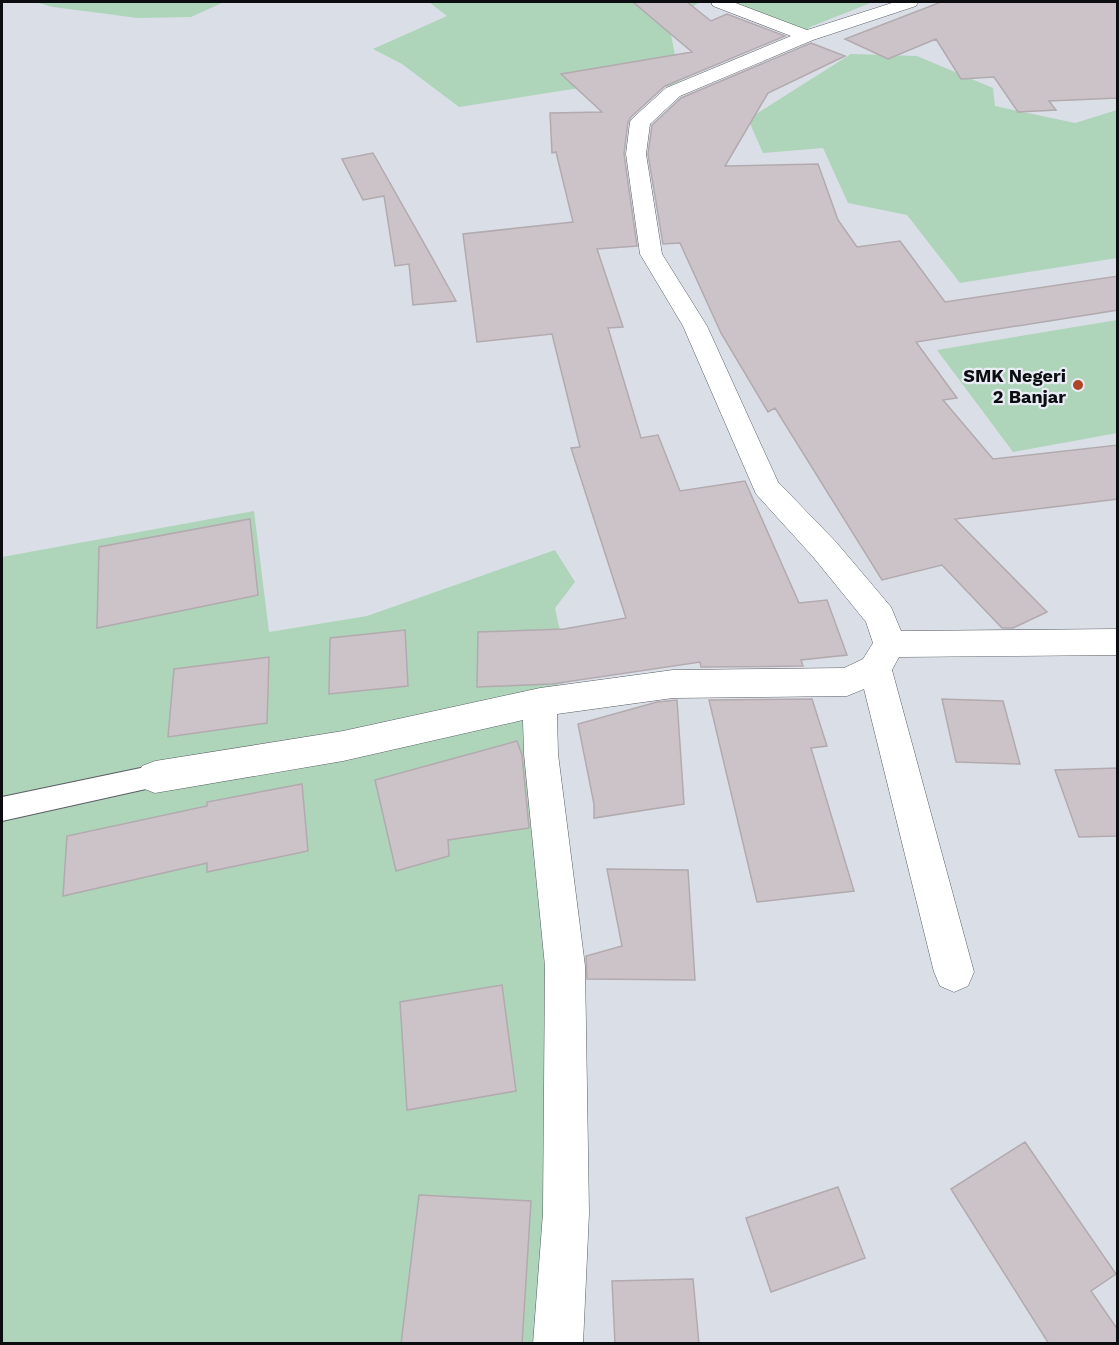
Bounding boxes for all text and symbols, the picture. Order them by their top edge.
place label: SMK Negeri 2 Banjar [963,365,1066,407]
marker: SMK Negeri 2 Banjar [1071,378,1085,392]

